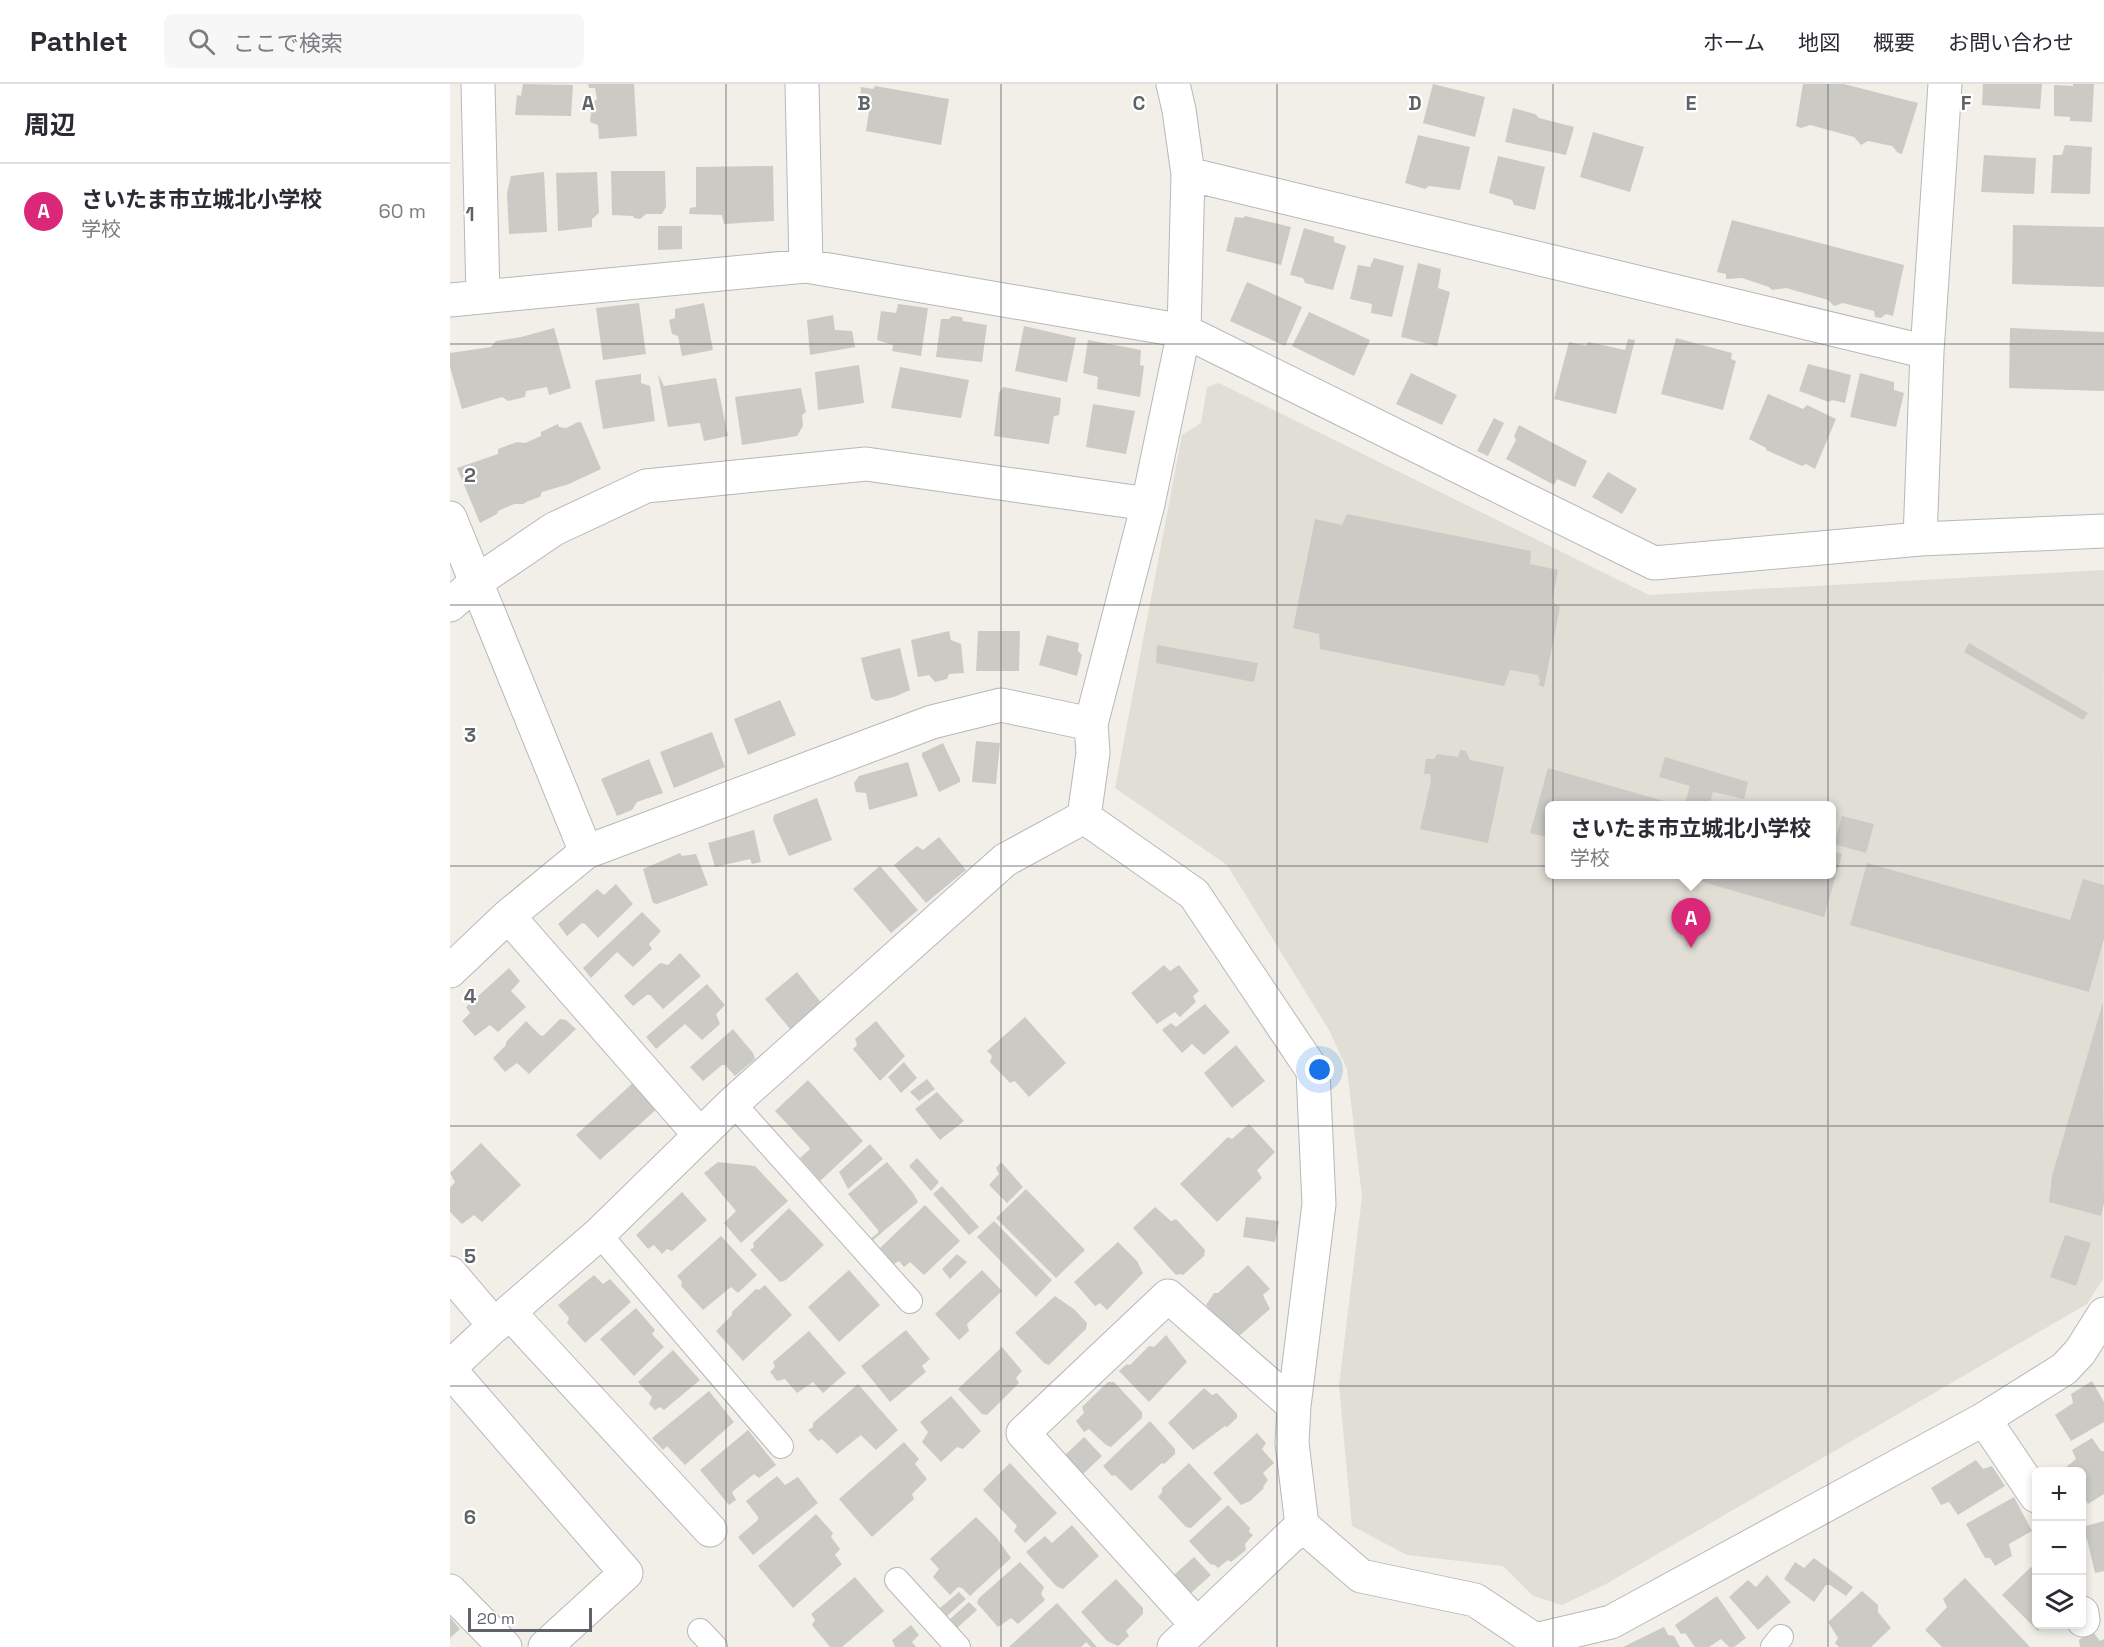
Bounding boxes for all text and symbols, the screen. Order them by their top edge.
search box [164,14,584,68]
text: Pathlet [30,23,128,59]
icon: search [185,25,218,58]
text: ここで検索 [233,29,343,57]
text: ホーム [1703,29,1765,56]
text: 地図 [1798,29,1840,56]
text: 概要 [1873,29,1915,56]
text: お問い合わせ [1948,29,2074,56]
text: A [582,90,595,116]
text: B [857,90,871,116]
text: C [1133,90,1146,116]
text: D [1408,90,1422,116]
text: E [1685,90,1697,116]
text: F [1961,90,1972,116]
text: 周辺 [24,108,76,142]
text: さいたま市立城北小学校 [81,185,322,213]
text: A [37,198,50,224]
text: 60 m [379,198,426,224]
text: 1 [465,201,475,227]
text: 学校 [81,216,121,242]
text: 2 [464,462,476,488]
text: 3 [464,722,476,748]
popup [1545,801,1836,879]
text: さいたま市立城北小学校 [1570,814,1811,842]
text: 学校 [1570,845,1610,871]
pin: A [1672,898,1710,948]
text: 4 [464,983,477,1009]
your location [1305,1055,1334,1084]
text: 5 [464,1243,476,1269]
map controls [2032,1467,2086,1629]
button: + [2032,1467,2086,1521]
text: 6 [464,1504,476,1530]
button: − [2032,1521,2086,1575]
button: layers [2032,1575,2086,1629]
scale bar [468,1605,592,1632]
text: 20 m [477,1608,515,1629]

